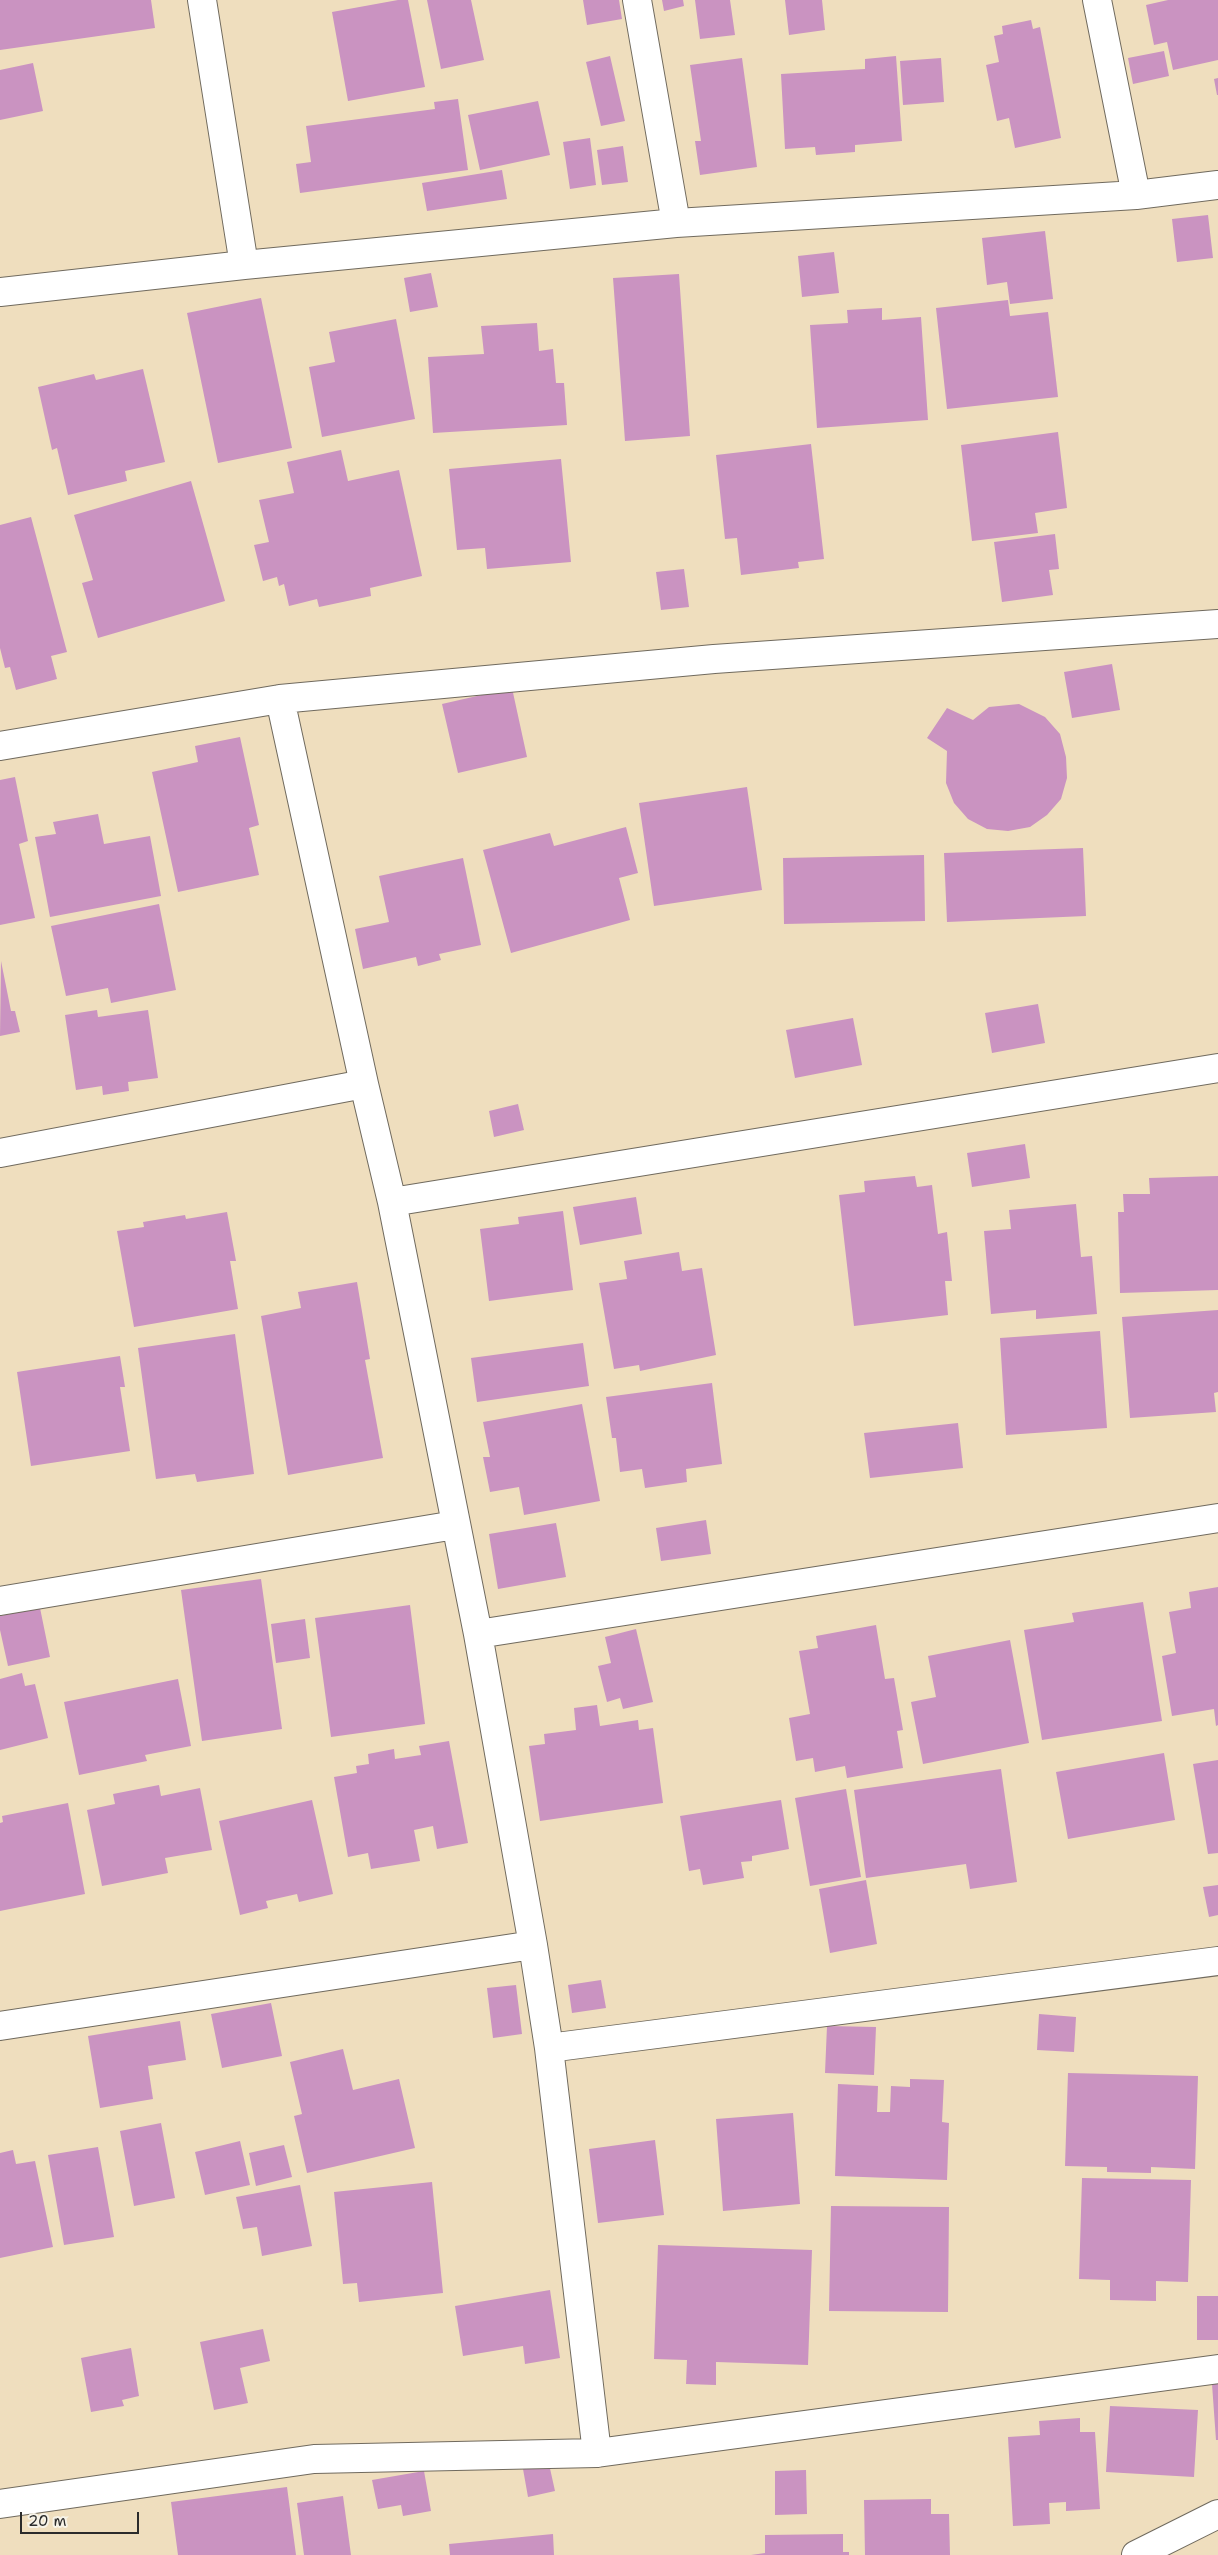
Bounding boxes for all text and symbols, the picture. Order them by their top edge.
scale bar [22,2502,141,2534]
text: 20 m [28,2511,67,2531]

